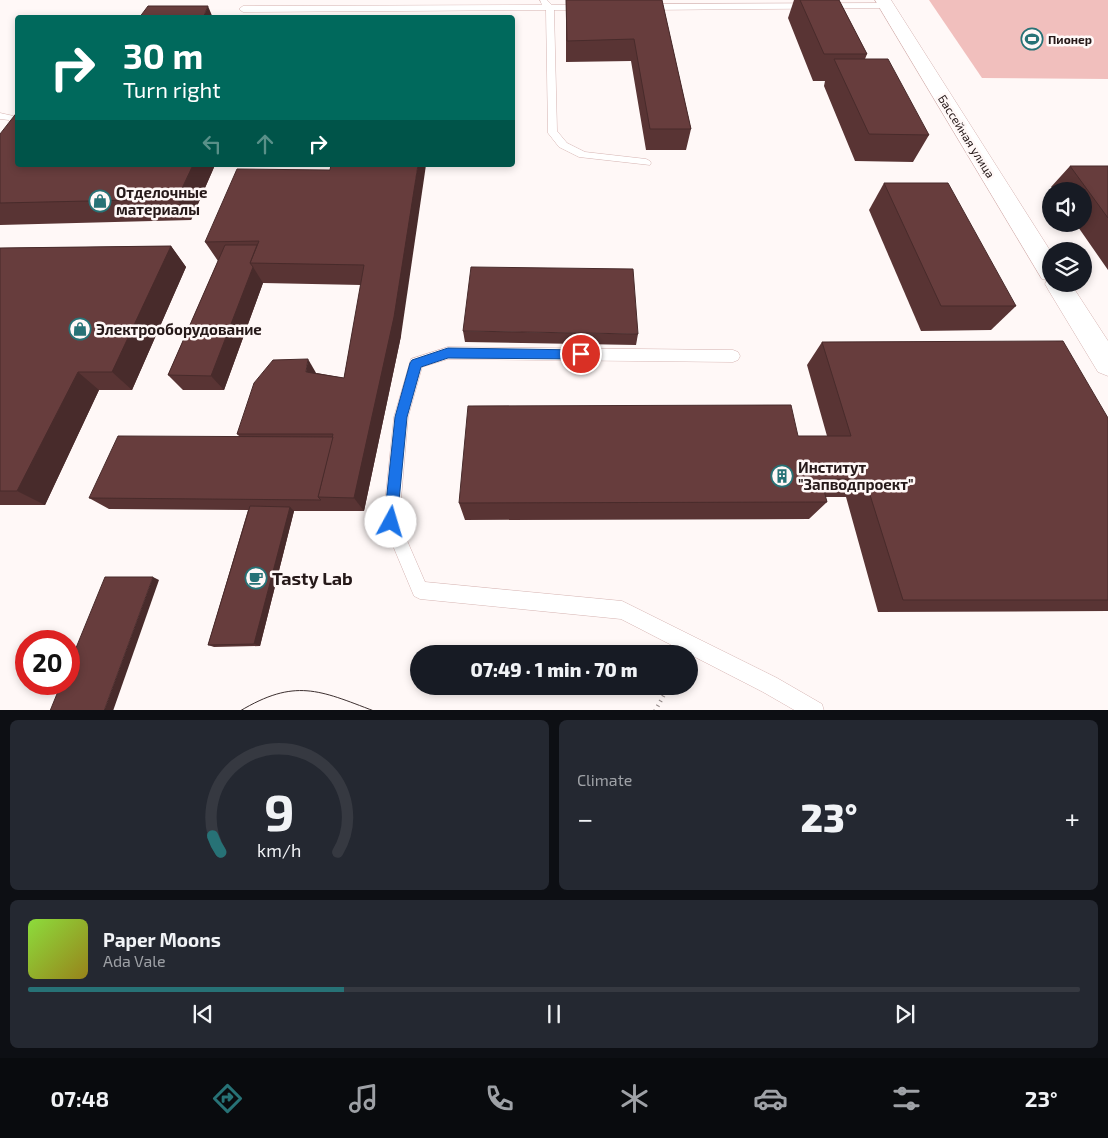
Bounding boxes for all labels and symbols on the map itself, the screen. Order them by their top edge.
sports icon: Пионер [1020,27,1044,51]
place label: Пионер [1048,32,1092,46]
street label: Бассейная улица [935,92,998,181]
place label: Отделочные материалы [116,183,207,218]
shop icon: Отделочные материалы [88,189,112,213]
shop icon: Электрооборудование [68,317,92,341]
place label: Электрооборудование [96,320,262,338]
pin [560,333,602,375]
place label: Институт "Запводпроект" [798,458,914,493]
building icon: Институт "Запводпроект" [770,464,794,488]
position arrow [364,495,416,547]
cafe icon: Tasty Lab [244,566,268,590]
place label: Tasty Lab [272,567,353,589]
speed limit sign: 20 [15,630,80,695]

